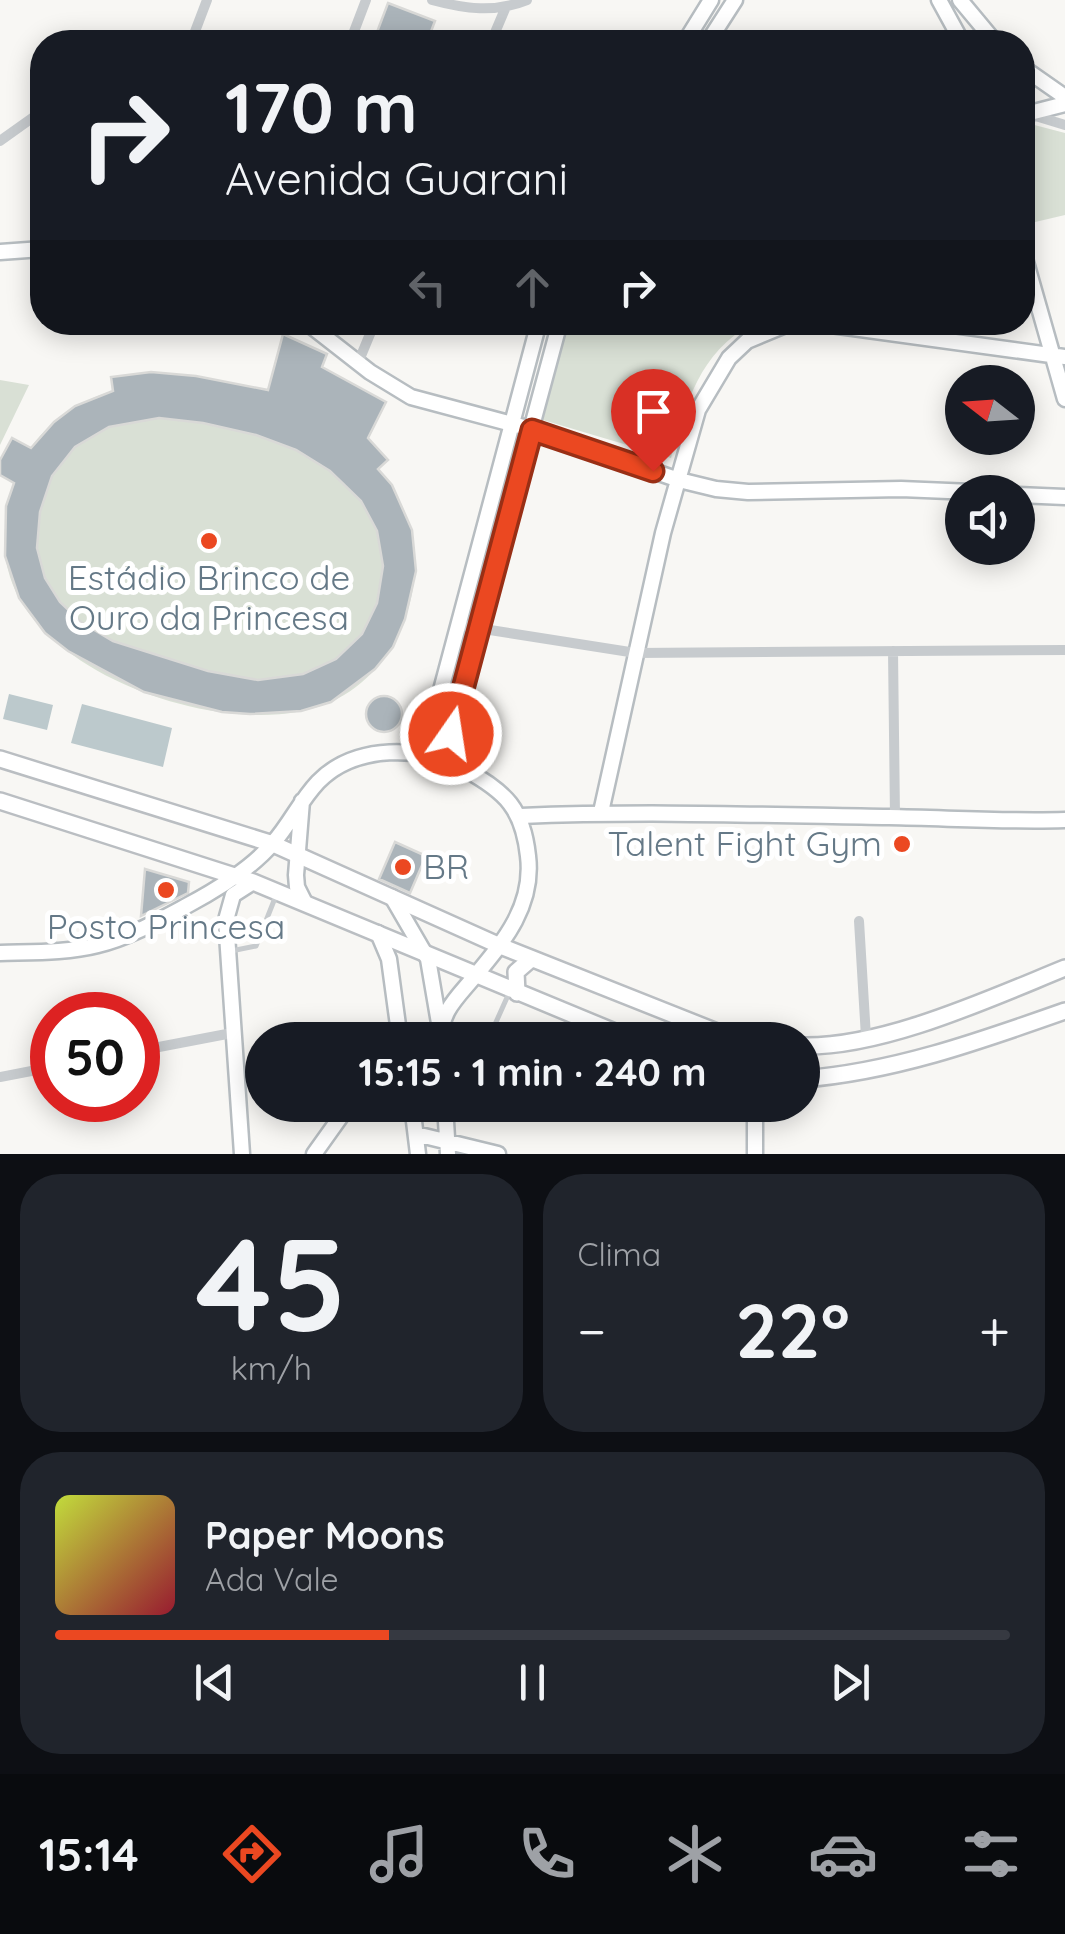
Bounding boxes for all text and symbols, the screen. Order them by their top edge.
text: 170 m [225,63,418,151]
icon: right [60,70,190,200]
text: Avenida Guarani [225,150,568,206]
icon: left [400,260,455,315]
icon: ahead [505,260,560,315]
icon: right [610,260,665,315]
north arrow [945,365,1035,455]
map controls [945,365,1035,565]
pin [611,369,696,472]
icon: arrive [626,384,681,439]
button: sound [945,475,1035,565]
marker: Estádio Brinco de Ouro da Princesa [198,530,220,552]
place label: Estádio Brinco de Ouro da Princesa [68,555,350,639]
position arrow [399,682,503,786]
place label: Talent Fight Gym [607,821,882,865]
marker: Talent Fight Gym [891,833,913,855]
place label: BR [423,844,469,888]
marker: BR [392,856,414,878]
marker: Posto Princesa [155,879,177,901]
place label: Posto Princesa [47,904,285,948]
speed limit sign: 50 [30,992,160,1122]
text: 15:15 · 1 min · 240 m [358,1048,707,1096]
text: 45 [196,1201,347,1364]
text: Clima [578,1234,661,1274]
text: 22° [735,1283,850,1377]
text: − [578,1296,606,1365]
text: + [979,1296,1010,1365]
text: km/h [231,1348,312,1388]
text: Paper Moons [205,1511,445,1559]
text: Ada Vale [205,1559,339,1599]
icon: previous [187,1655,242,1710]
icon: pause [505,1655,560,1710]
icon: next [823,1655,878,1710]
icon: directions [217,1819,287,1889]
icon: music [364,1819,434,1889]
icon: phone [512,1819,582,1889]
icon: climate [660,1819,730,1889]
icon: car [808,1819,878,1889]
icon: filters [956,1819,1026,1889]
text: 15:14 [39,1826,139,1882]

